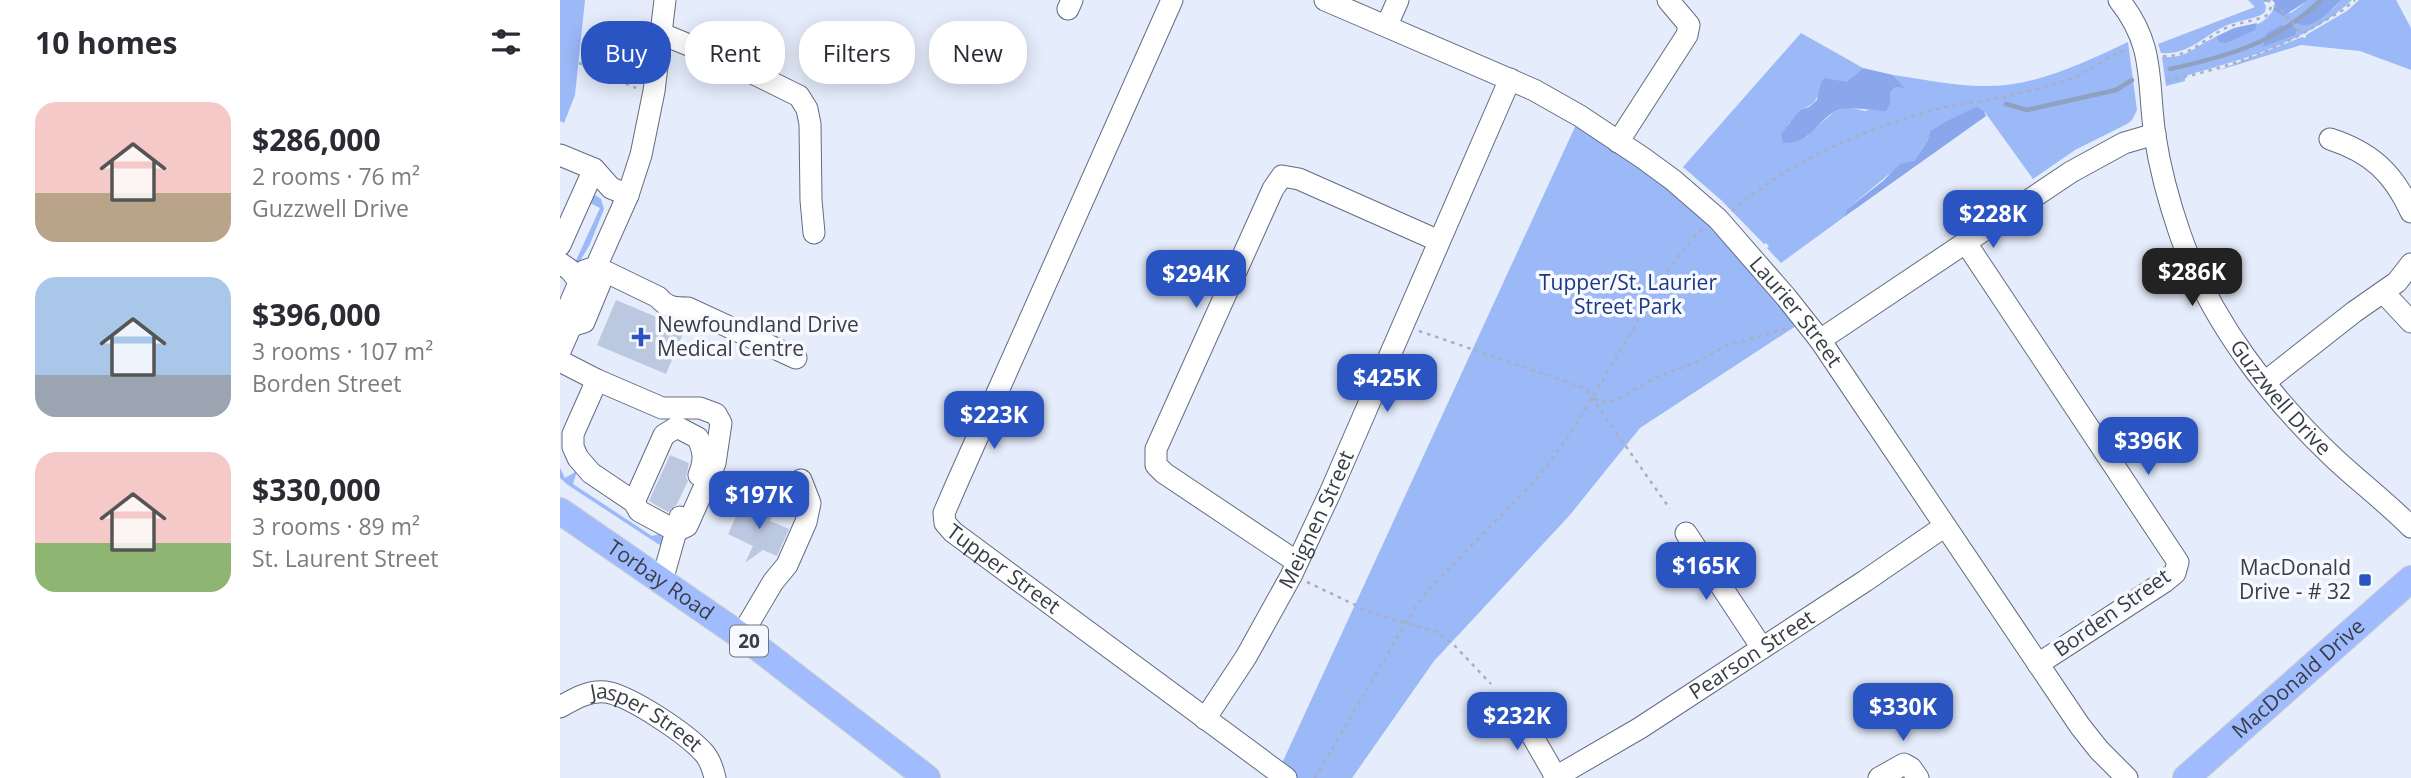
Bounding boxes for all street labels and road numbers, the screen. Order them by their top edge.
street label: Laurier Street [1744,250,1849,372]
street label: Guzzwell Drive [2224,334,2338,461]
street label: Meignen Street [1272,446,1360,593]
street label: Tupper Street [941,517,1066,620]
street label: Torbay Road [602,533,720,626]
street label: Borden Street [2048,562,2175,663]
street label: Pearson Street [1683,603,1819,705]
street label: MacDonald Drive [2225,612,2370,744]
road number: 20 [730,626,768,656]
street label: Jasper Street [586,677,709,757]

